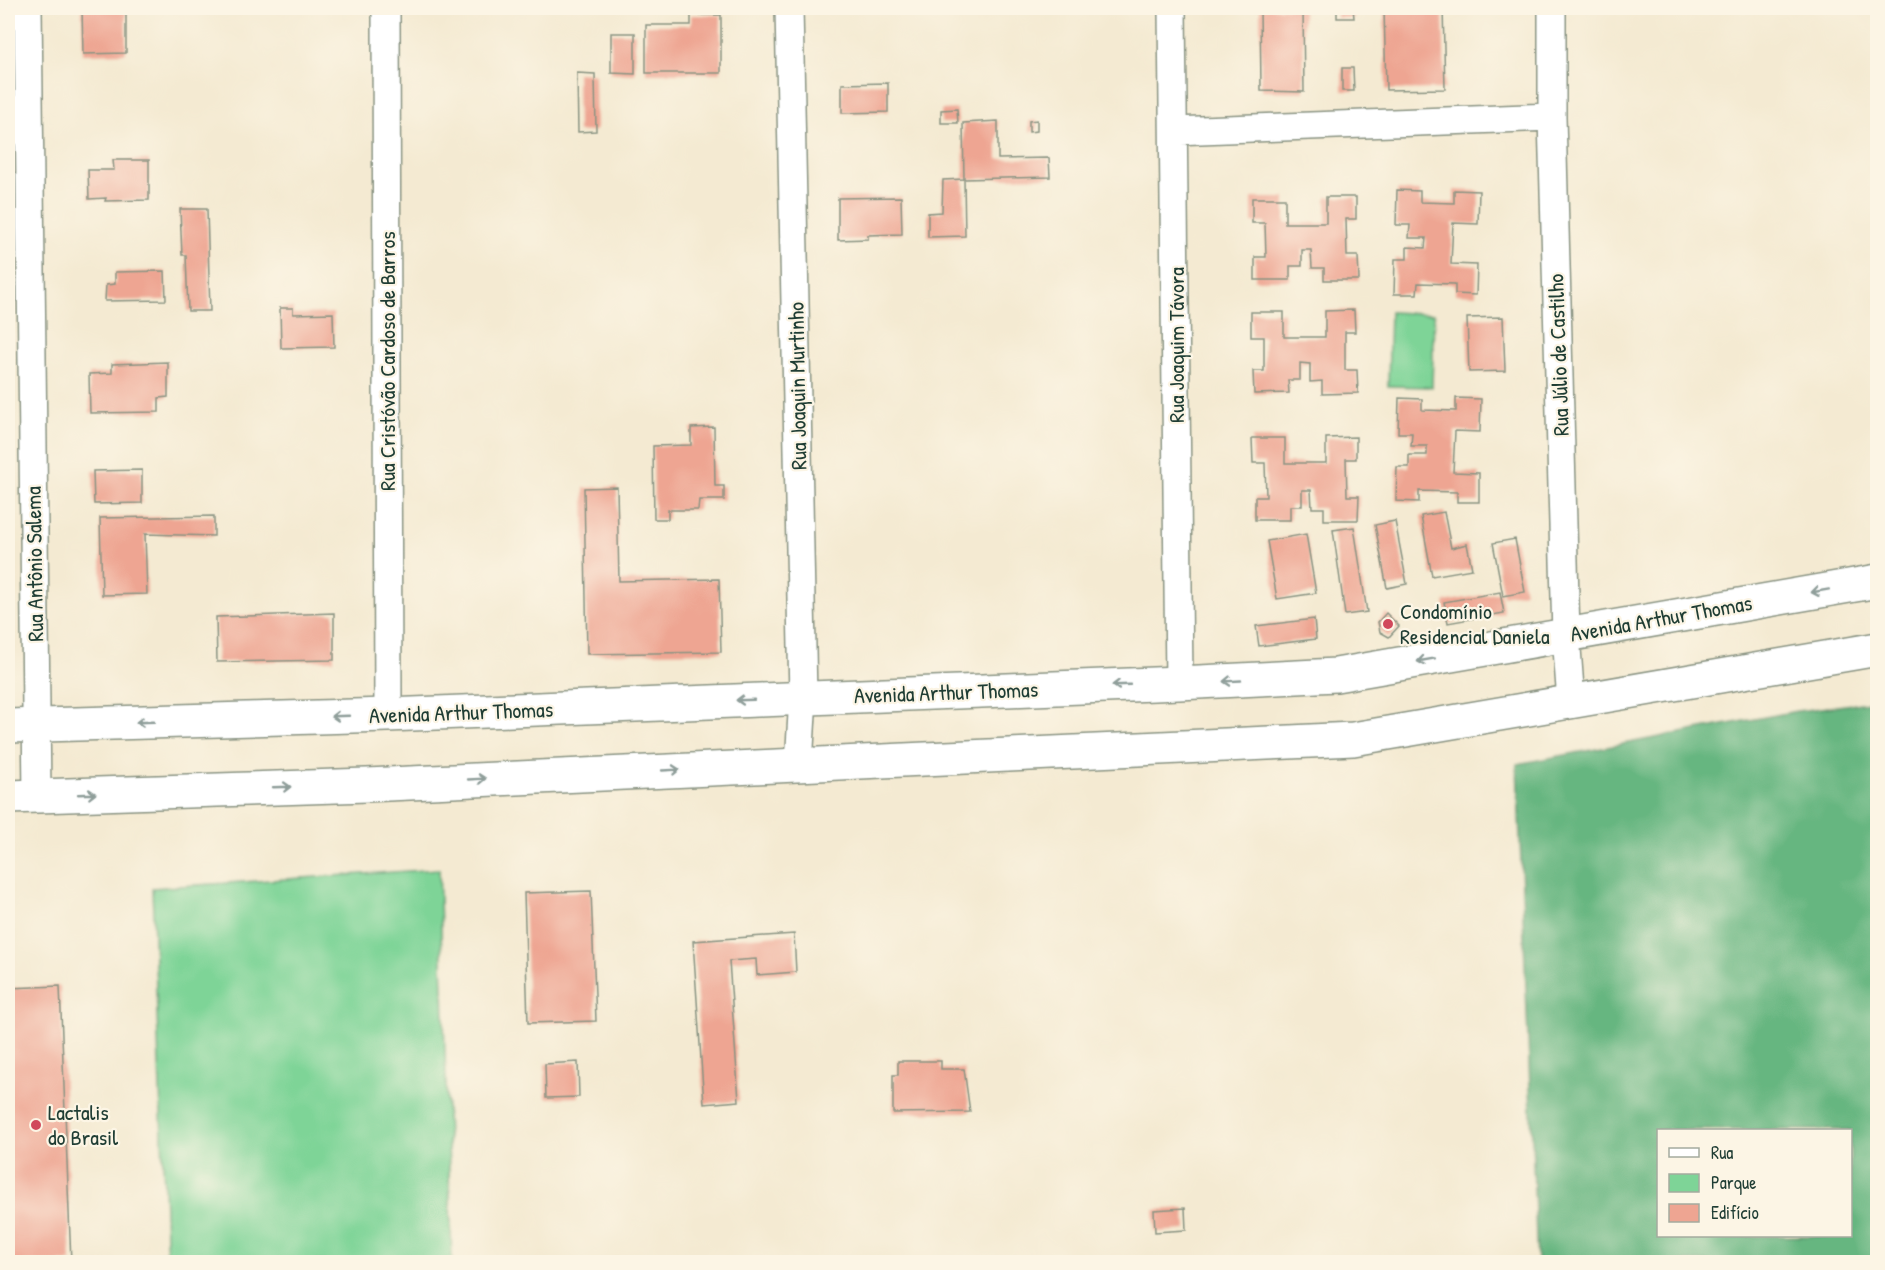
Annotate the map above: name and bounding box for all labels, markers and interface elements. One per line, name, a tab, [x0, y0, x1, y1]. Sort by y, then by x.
street label: Rua Cristóvão Cardoso de Barros	[372, 231, 402, 491]
street label: Rua Joaquim Távora	[1161, 267, 1191, 423]
street label: Rua Júlio de Castilho	[1540, 273, 1576, 437]
street label: Rua Joaquin Murtinho	[781, 302, 813, 470]
street label: Rua Antônio Salema	[18, 486, 50, 642]
one-way arrow	[1811, 586, 1830, 597]
street label: Avenida Arthur Thomas	[1568, 587, 1754, 649]
place label: Condomínio Residencial Daniela	[1400, 596, 1550, 651]
marker: Condomínio Residencial Daniela	[1381, 617, 1395, 631]
one-way arrow	[1416, 654, 1436, 665]
street label: Avenida Arthur Thomas	[853, 674, 1039, 710]
one-way arrow	[1223, 675, 1243, 686]
one-way arrow	[1111, 680, 1131, 691]
street label: Avenida Arthur Thomas	[368, 694, 554, 730]
one-way arrow	[735, 694, 755, 705]
one-way arrow	[331, 711, 351, 722]
one-way arrow	[136, 716, 156, 728]
one-way arrow	[661, 765, 681, 776]
one-way arrow	[466, 774, 486, 785]
one-way arrow	[271, 782, 291, 793]
one-way arrow	[76, 788, 96, 800]
place label: Lactalis do Brasil	[48, 1097, 118, 1152]
marker: Lactalis do Brasil	[29, 1118, 43, 1132]
legend	[1657, 1129, 1852, 1237]
text: Rua	[1711, 1140, 1733, 1165]
text: Parque	[1711, 1170, 1756, 1195]
text: Edifício	[1711, 1200, 1759, 1225]

